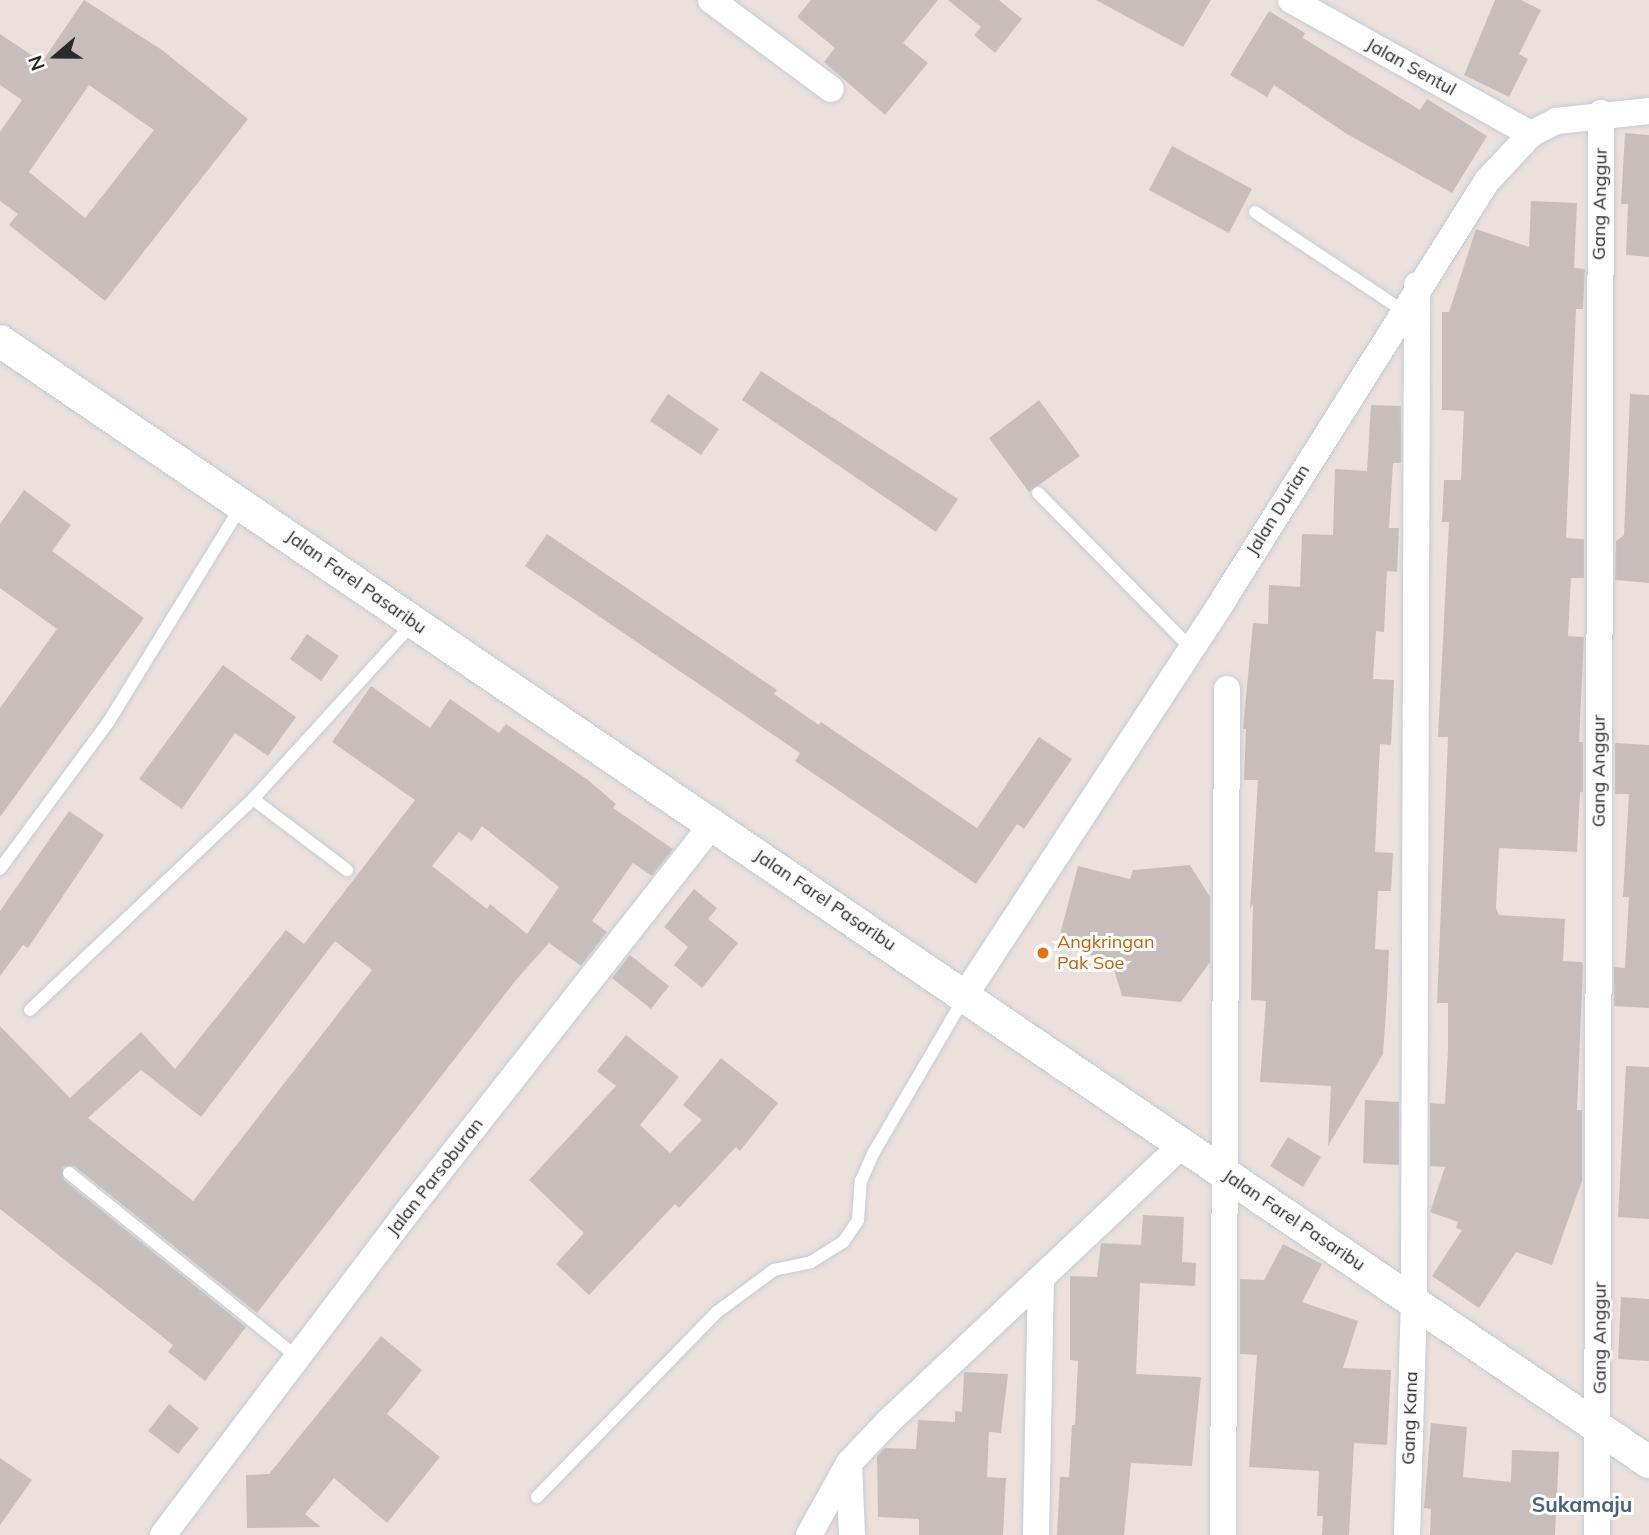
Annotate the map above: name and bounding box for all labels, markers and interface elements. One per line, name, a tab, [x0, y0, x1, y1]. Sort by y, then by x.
north arrow	[21, 21, 91, 91]
street label: Jalan Sentul	[1362, 33, 1460, 101]
text: N	[23, 52, 50, 74]
street label: Gang Anggur	[1588, 148, 1612, 260]
street label: Jalan Durian	[1242, 461, 1314, 559]
street label: Jalan Farel Pasaribu	[282, 525, 430, 639]
street label: Gang Anggur	[1588, 715, 1610, 827]
street label: Jalan Farel Pasaribu	[750, 844, 900, 956]
place label: Angkringan Pak Soe	[1057, 932, 1154, 974]
marker: Angkringan Pak Soe	[1035, 945, 1051, 961]
street label: Jalan Parsoburan	[382, 1114, 488, 1240]
street label: Jalan Farel Pasaribu	[1219, 1164, 1369, 1276]
street label: Gang Anggur	[1589, 1282, 1611, 1394]
street label: Gang Kana	[1398, 1371, 1422, 1465]
district label: Sukamaju	[1532, 1491, 1632, 1517]

